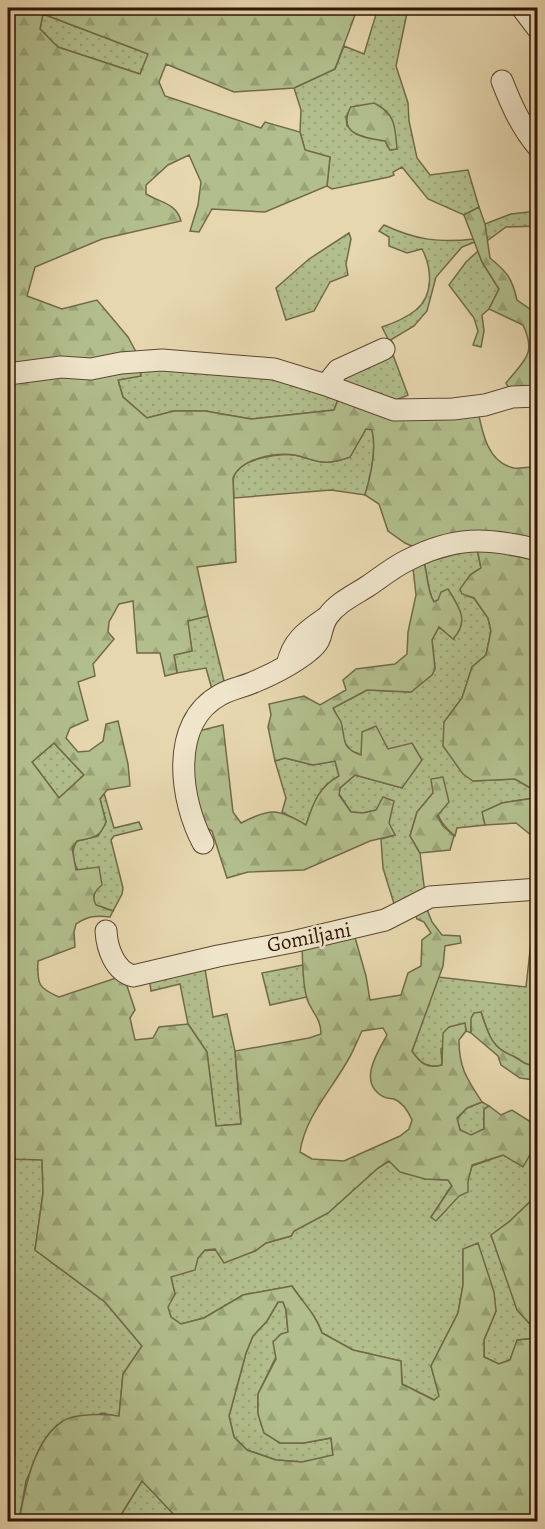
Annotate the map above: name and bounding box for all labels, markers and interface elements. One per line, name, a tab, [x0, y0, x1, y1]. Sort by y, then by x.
street label: Gomiljani	[265, 915, 353, 959]

